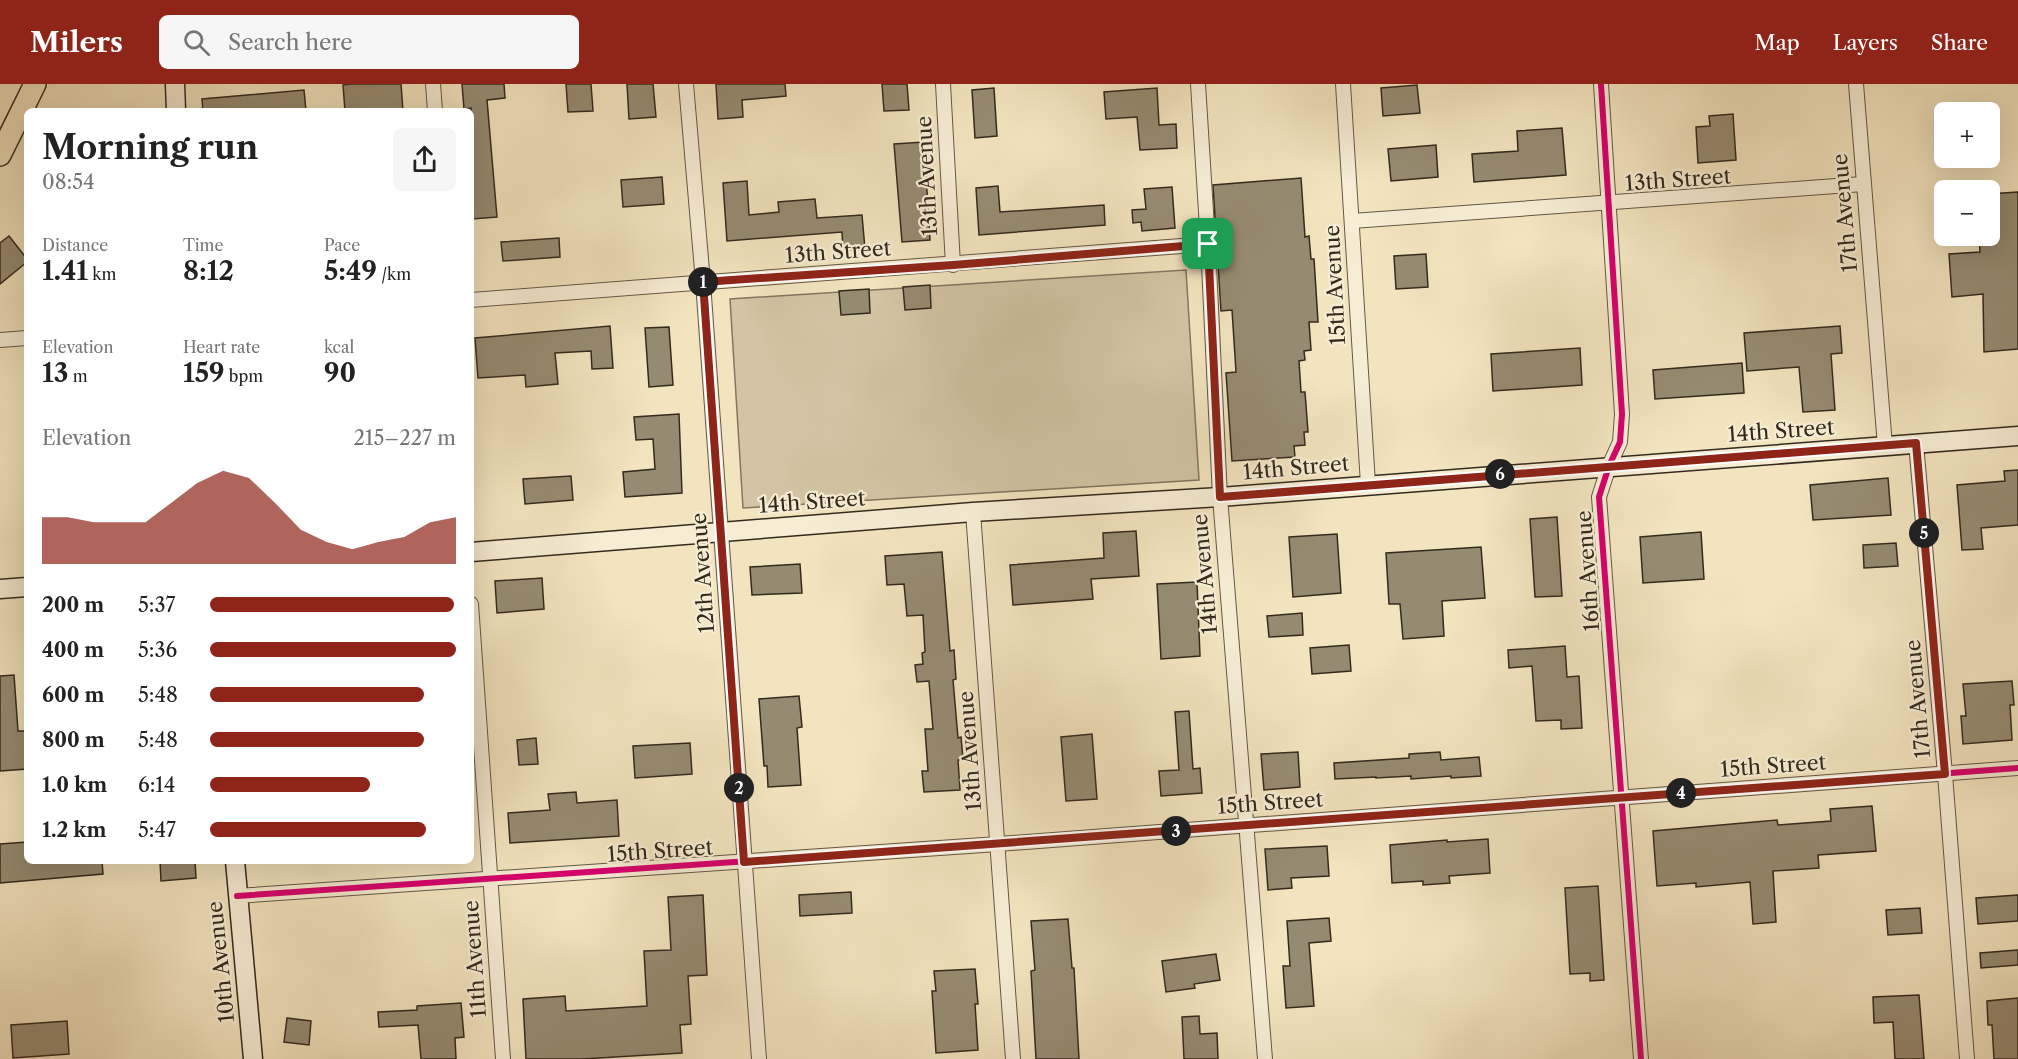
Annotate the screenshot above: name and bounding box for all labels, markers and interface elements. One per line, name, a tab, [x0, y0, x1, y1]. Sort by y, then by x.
search box	[159, 15, 579, 69]
text: Milers	[30, 25, 123, 59]
icon: search	[180, 26, 213, 59]
text: Search here	[228, 29, 353, 56]
text: Map	[1755, 30, 1800, 55]
text: Layers	[1833, 30, 1898, 55]
text: Share	[1931, 30, 1988, 55]
map controls	[1934, 102, 2000, 246]
button: +	[1934, 102, 2000, 168]
street label: 13th Avenue	[911, 115, 942, 237]
text: Morning run	[42, 127, 258, 168]
button: share	[393, 128, 456, 191]
street label: 17th Avenue	[1827, 153, 1862, 273]
street label: 13th Street	[1624, 163, 1732, 196]
text: 08:54	[42, 170, 95, 194]
button: −	[1934, 180, 2000, 246]
pin	[1182, 218, 1233, 269]
street label: 15th Avenue	[1319, 224, 1350, 346]
icon: arrive	[1191, 227, 1224, 260]
text: Distance	[42, 235, 108, 255]
text: Time	[183, 235, 223, 255]
text: Pace	[324, 235, 360, 255]
street label: 13th Street	[784, 235, 892, 268]
text: 1.41	[42, 255, 88, 287]
text: 8:12	[183, 255, 234, 287]
text: 5:49	[324, 255, 377, 287]
text: km	[88, 264, 116, 284]
text: /km	[377, 264, 411, 284]
pin: 1	[688, 267, 718, 297]
text: 1	[699, 272, 707, 292]
text: Elevation	[42, 337, 113, 357]
text: Heart rate	[183, 337, 260, 357]
text: kcal	[324, 337, 354, 357]
text: 13	[42, 357, 68, 389]
text: 159	[183, 357, 225, 389]
text: 90	[324, 357, 356, 389]
text: m	[68, 366, 88, 386]
text: bpm	[225, 366, 263, 386]
street label: 14th Street	[1727, 414, 1836, 447]
text: Elevation	[42, 426, 131, 450]
text: 215–227 m	[354, 426, 456, 450]
street label: 14th Street	[1242, 450, 1351, 485]
pin: 6	[1485, 459, 1515, 489]
text: 6	[1495, 464, 1505, 484]
street label: 14th Street	[758, 485, 867, 518]
street label: 16th Avenue	[1571, 510, 1604, 632]
street label: 12th Avenue	[686, 512, 719, 634]
street label: 14th Avenue	[1187, 513, 1222, 635]
pin: 5	[1909, 518, 1939, 548]
text: 5	[1920, 523, 1928, 543]
text: 200 m	[42, 593, 104, 617]
text: 5:37	[138, 593, 175, 617]
text: 400 m	[42, 638, 104, 662]
text: 5:36	[138, 638, 177, 662]
street label: 17th Avenue	[1900, 639, 1935, 759]
text: 600 m	[42, 683, 104, 707]
text: 5:48	[138, 683, 178, 707]
street label: 13th Avenue	[953, 690, 986, 812]
text: 800 m	[42, 728, 105, 752]
text: 5:48	[138, 728, 178, 752]
street label: 15th Street	[1719, 749, 1827, 782]
text: 1.0 km	[42, 773, 107, 797]
text: 6:14	[138, 773, 175, 797]
pin: 2	[724, 773, 754, 803]
text: 2	[734, 778, 744, 798]
pin: 4	[1666, 778, 1696, 808]
text: 4	[1676, 783, 1686, 803]
street label: 15th Street	[1216, 786, 1324, 819]
pin: 3	[1161, 816, 1191, 846]
text: 1.2 km	[42, 818, 106, 842]
text: 5:47	[138, 818, 176, 842]
text: 3	[1171, 821, 1181, 841]
street label: 15th Street	[606, 834, 714, 867]
street label: 11th Avenue	[458, 899, 491, 1019]
street label: 10th Avenue	[202, 900, 239, 1024]

